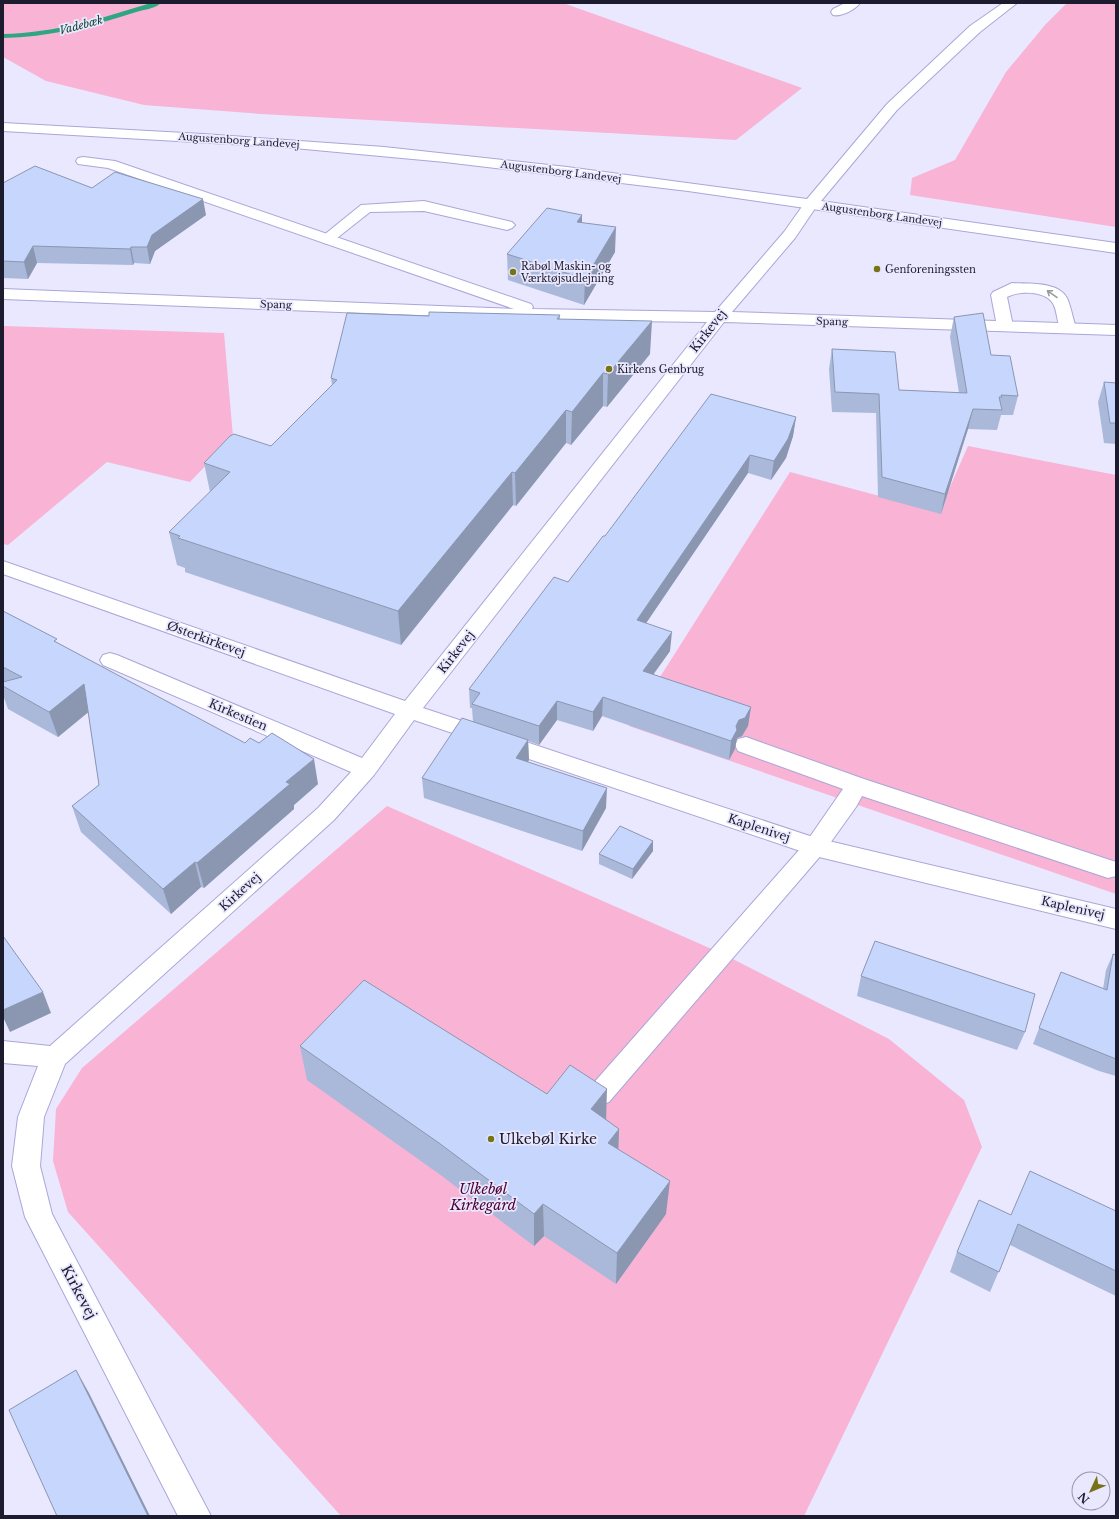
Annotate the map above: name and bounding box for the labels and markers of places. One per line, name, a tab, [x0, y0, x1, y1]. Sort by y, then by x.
place label: Rabøl Maskin- og Værktøjsudlejning	[520, 260, 615, 285]
place label: Genforeningssten	[885, 263, 976, 276]
marker: Genforeningssten	[872, 264, 882, 274]
marker: Rabøl Maskin- og Værktøjsudlejning	[508, 267, 518, 277]
place label: Kirkens Genbrug	[617, 363, 705, 376]
marker: Kirkens Genbrug	[604, 364, 614, 374]
place label: Ulkebøl Kirke	[499, 1130, 597, 1148]
marker: Ulkebøl Kirke	[486, 1134, 496, 1144]

